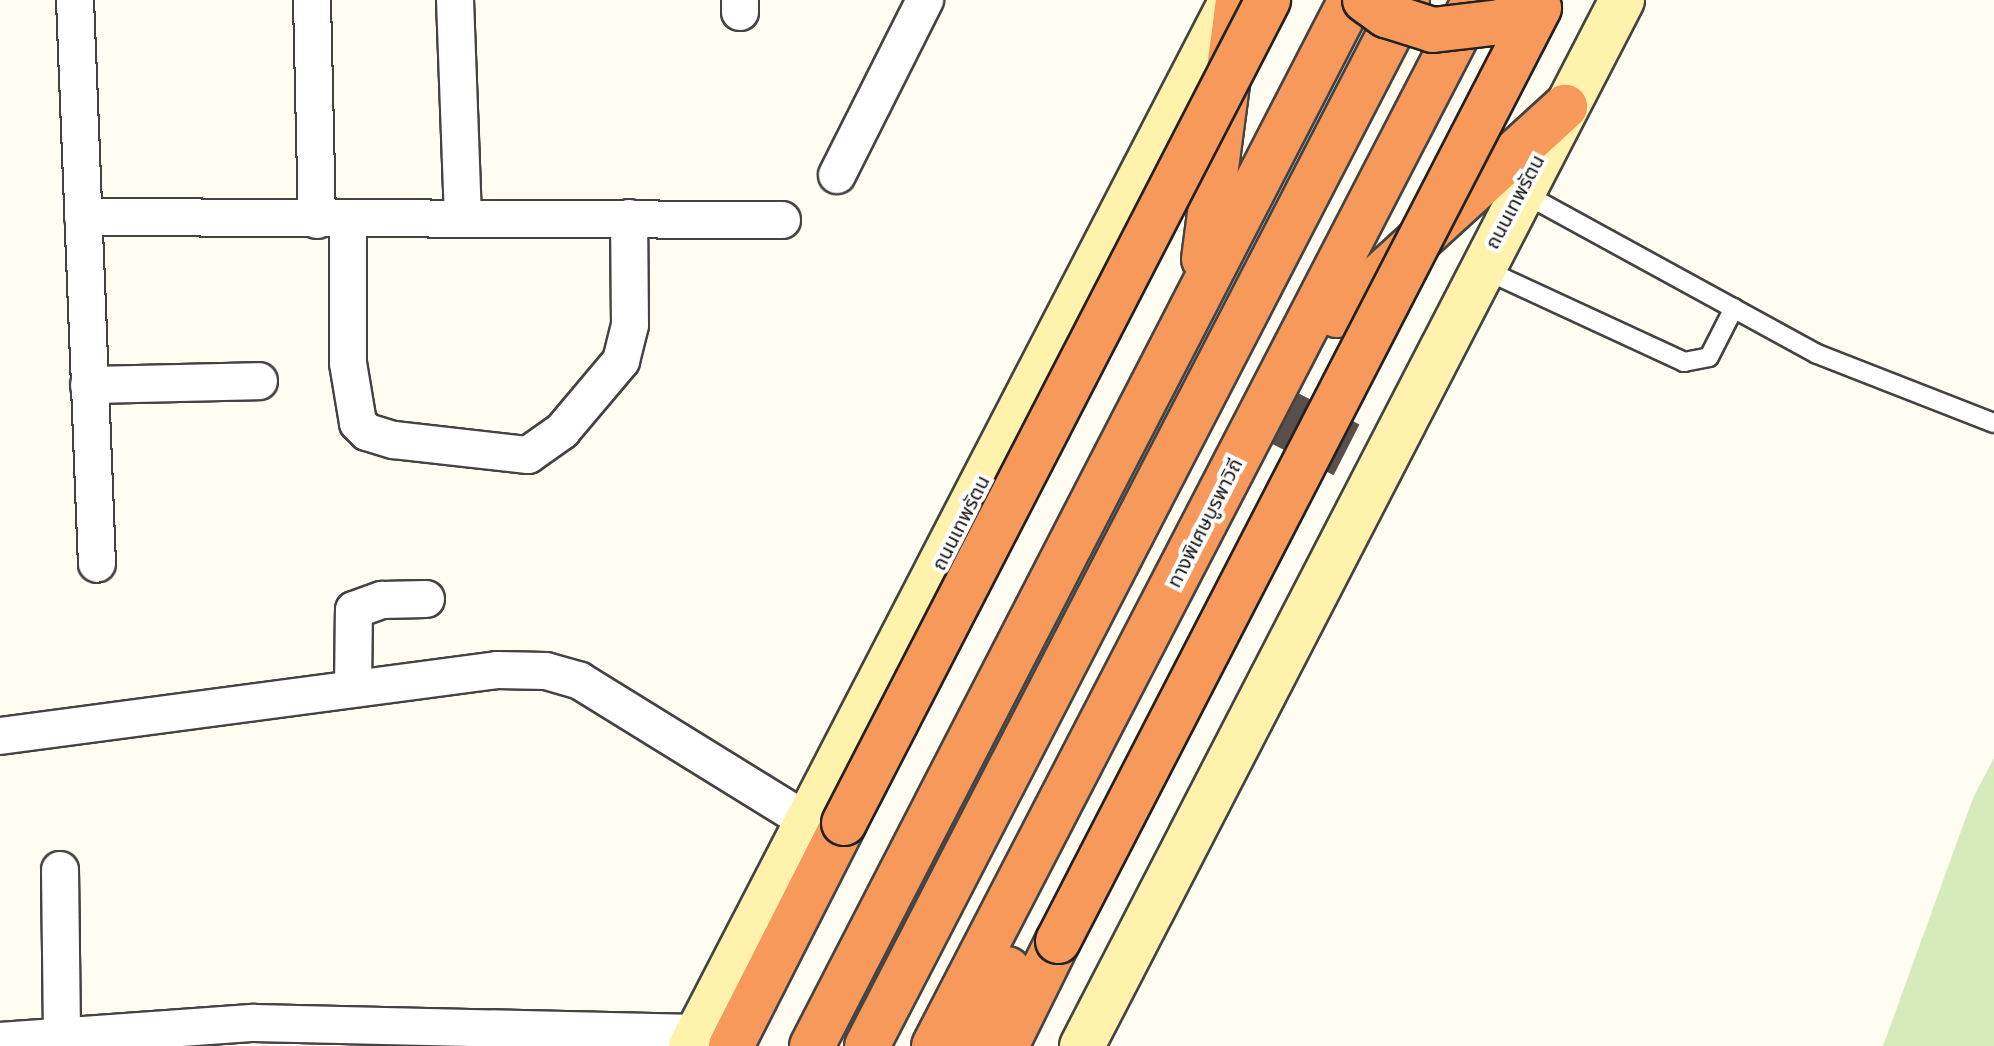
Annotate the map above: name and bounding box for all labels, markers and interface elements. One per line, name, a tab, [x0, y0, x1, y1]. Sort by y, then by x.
street label: ถนนเทพรัตน	[1480, 151, 1550, 253]
street label: ทางพิเศษบูรพาวิถี	[1162, 454, 1248, 592]
street label: ถนนเทพรัตน	[927, 472, 995, 574]

